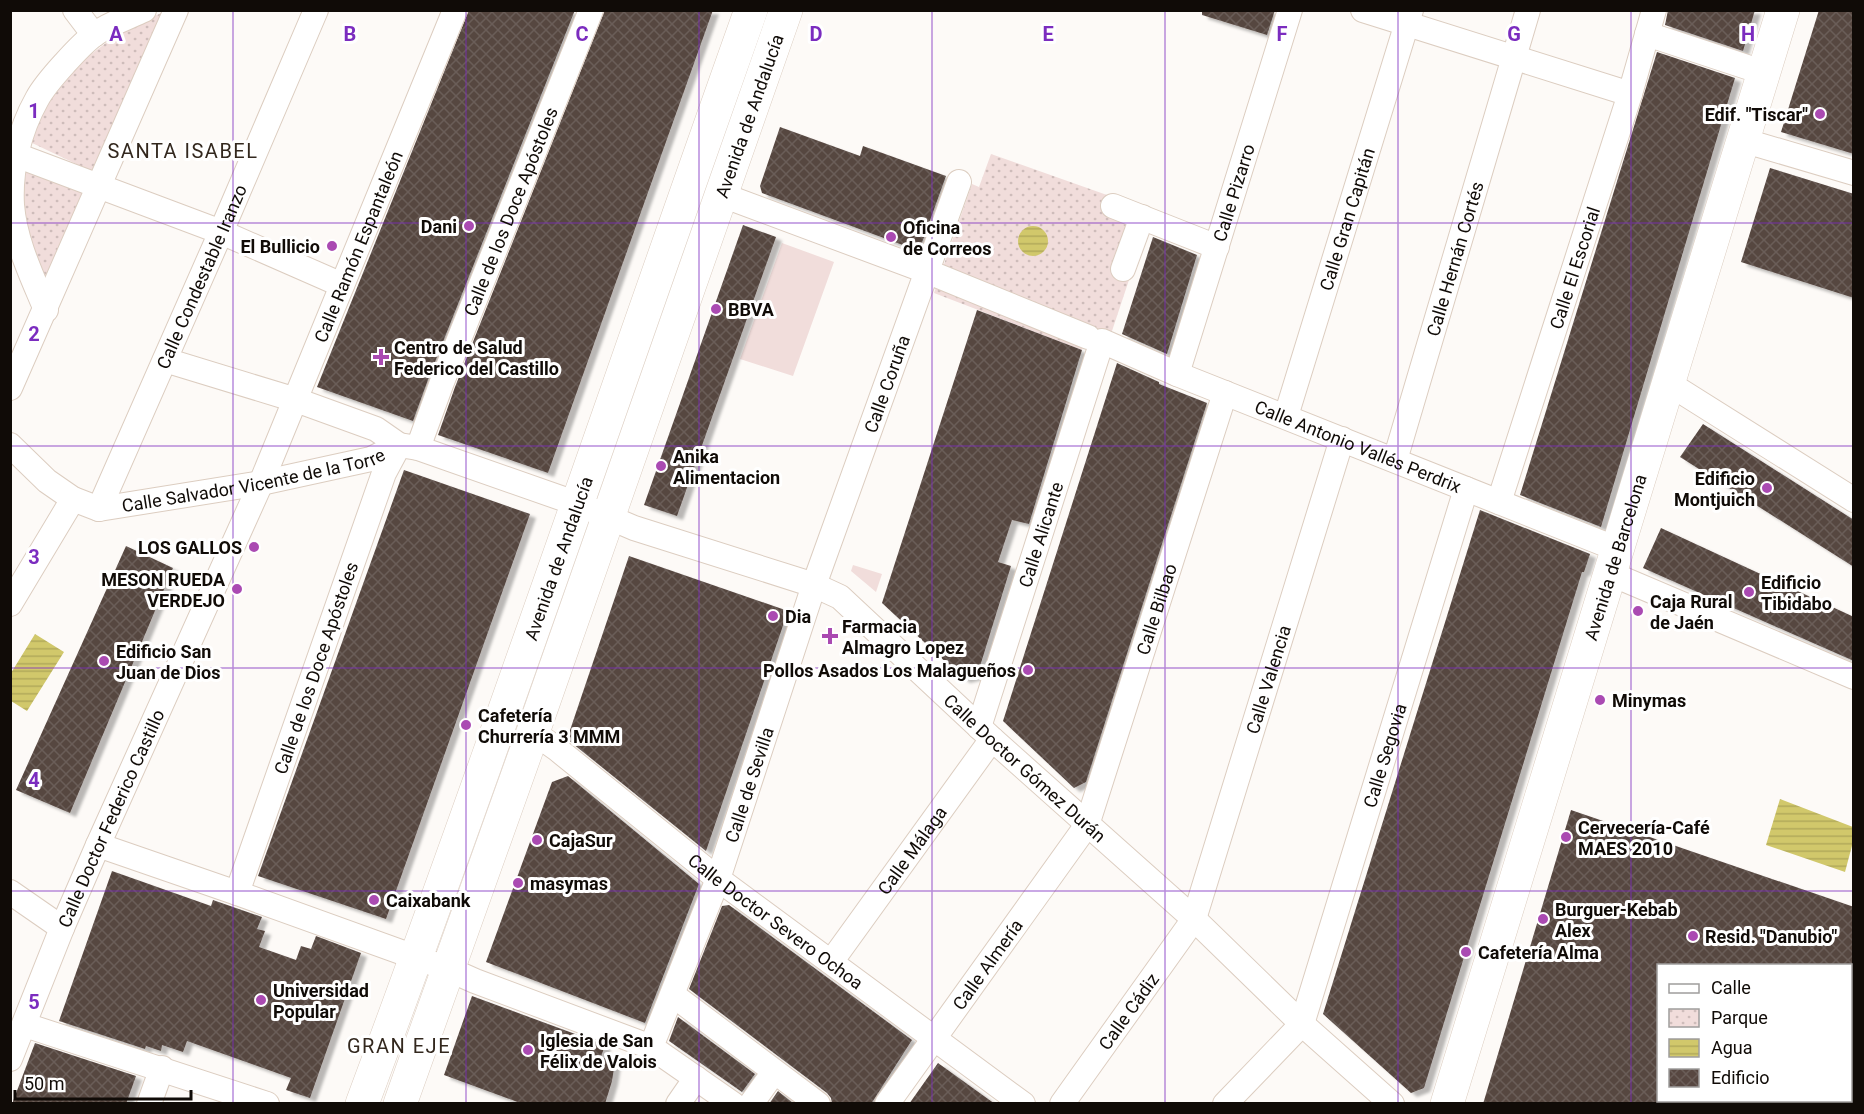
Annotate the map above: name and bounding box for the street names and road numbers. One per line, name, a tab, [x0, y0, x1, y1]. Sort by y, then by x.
street label: Avenida de Andalucía	[711, 31, 787, 200]
street label: Calle de los Doce Apóstoles	[459, 104, 562, 319]
street label: Calle Pizarro	[1208, 141, 1258, 244]
street label: Calle Gran Capitán	[1315, 145, 1378, 293]
street label: Calle Ramón Espantaleón	[309, 148, 407, 345]
street label: Calle Hernán Cortés	[1422, 179, 1487, 338]
street label: Calle Condestable Iranzo	[152, 181, 251, 372]
street label: Calle El Escorial	[1545, 204, 1604, 332]
street label: Calle Coruña	[859, 332, 914, 435]
street label: Calle Antonio Vallés Perdrix	[1252, 396, 1464, 497]
street label: Calle Salvador Vicente de la Torre	[120, 443, 388, 516]
street label: Avenida de Barcelona	[1580, 472, 1650, 643]
street label: Avenida de Andalucía	[520, 474, 597, 643]
street label: Calle Alicante	[1014, 479, 1067, 590]
street label: Calle de los Doce Apóstoles	[270, 559, 362, 777]
street label: Calle Bilbao	[1132, 561, 1180, 657]
street label: Calle Valencia	[1241, 622, 1295, 736]
street label: Calle Doctor Gómez Durán	[940, 689, 1110, 846]
street label: Calle Segovia	[1359, 701, 1410, 810]
street label: Calle Doctor Federico Castillo	[53, 706, 168, 930]
street label: Calle de Sevilla	[720, 724, 777, 845]
street label: Calle Málaga	[873, 802, 951, 898]
street label: Calle Doctor Severo Ochoa	[684, 849, 868, 993]
street label: Calle Almería	[948, 915, 1027, 1013]
street label: Calle Cádiz	[1094, 969, 1163, 1054]

